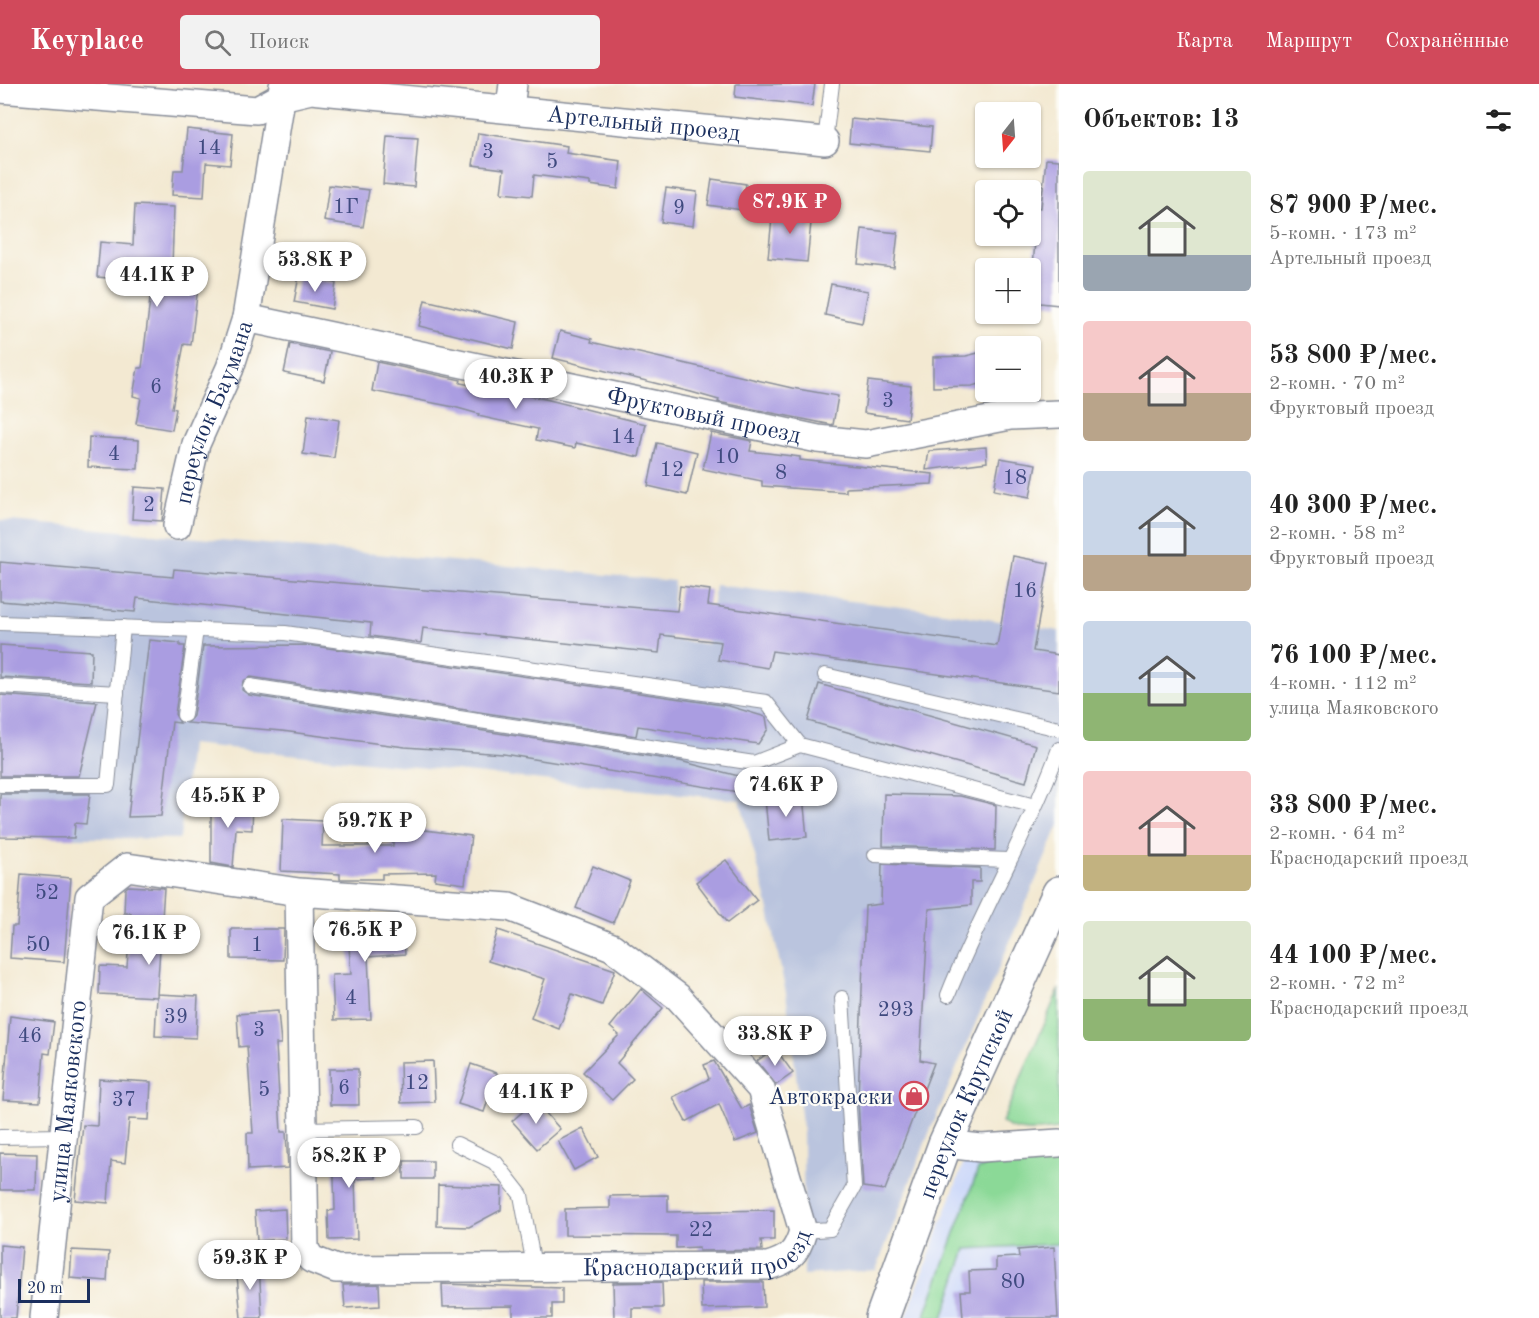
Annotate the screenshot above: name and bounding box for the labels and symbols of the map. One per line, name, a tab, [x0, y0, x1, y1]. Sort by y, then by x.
north arrow	[975, 102, 1041, 168]
street label: Артельный проезд	[545, 103, 741, 147]
house number: 14	[197, 138, 221, 159]
house number: 3	[482, 142, 494, 163]
house number: 5	[546, 152, 558, 173]
pin: 87.9K ₽	[735, 184, 845, 235]
house number: 1Г	[333, 197, 359, 218]
house number: 9	[673, 198, 685, 219]
pin: 53.8K ₽	[260, 242, 370, 293]
pin: 44.1K ₽	[102, 257, 212, 308]
street label: переулок Баумана	[172, 318, 259, 507]
pin: 40.3K ₽	[461, 359, 571, 410]
house number: 6	[150, 377, 162, 398]
street label: Фруктовый проезд	[604, 385, 803, 449]
house number: 3	[882, 391, 894, 412]
house number: 14	[611, 427, 635, 448]
house number: 4	[108, 444, 120, 465]
house number: 10	[715, 447, 739, 468]
house number: 12	[660, 460, 684, 481]
house number: 8	[775, 463, 787, 484]
house number: 18	[1003, 468, 1027, 489]
house number: 2	[143, 495, 155, 516]
house number: 16	[1013, 581, 1037, 602]
pin: 74.6K ₽	[731, 767, 841, 818]
pin: 45.5K ₽	[173, 778, 283, 829]
pin: 59.7K ₽	[320, 803, 430, 854]
house number: 52	[35, 883, 59, 904]
pin: 76.5K ₽	[310, 912, 420, 963]
pin: 76.1K ₽	[94, 915, 204, 966]
house number: 50	[26, 935, 50, 956]
house number: 1	[251, 935, 263, 956]
house number: 4	[345, 988, 357, 1009]
street label: улица Маяковского	[46, 999, 92, 1204]
house number: 293	[878, 1000, 914, 1021]
street label: переулок Крупской	[916, 1006, 1019, 1203]
house number: 39	[164, 1007, 188, 1028]
pin: 33.8K ₽	[720, 1016, 830, 1067]
house number: 3	[253, 1020, 265, 1041]
house number: 46	[18, 1026, 42, 1047]
house number: 12	[405, 1073, 429, 1094]
pin: 44.1K ₽	[481, 1074, 591, 1125]
house number: 6	[338, 1078, 350, 1099]
house number: 5	[258, 1080, 270, 1101]
shop icon: Автокраски	[898, 1080, 930, 1112]
place label: Автокраски	[768, 1086, 893, 1110]
house number: 37	[112, 1090, 136, 1111]
pin: 58.2K ₽	[294, 1138, 404, 1189]
house number: 22	[689, 1220, 713, 1241]
street label: Краснодарский проезд	[582, 1228, 817, 1281]
pin: 59.3K ₽	[195, 1240, 305, 1291]
house number: 80	[1001, 1272, 1025, 1293]
scale bar	[18, 1276, 90, 1304]

